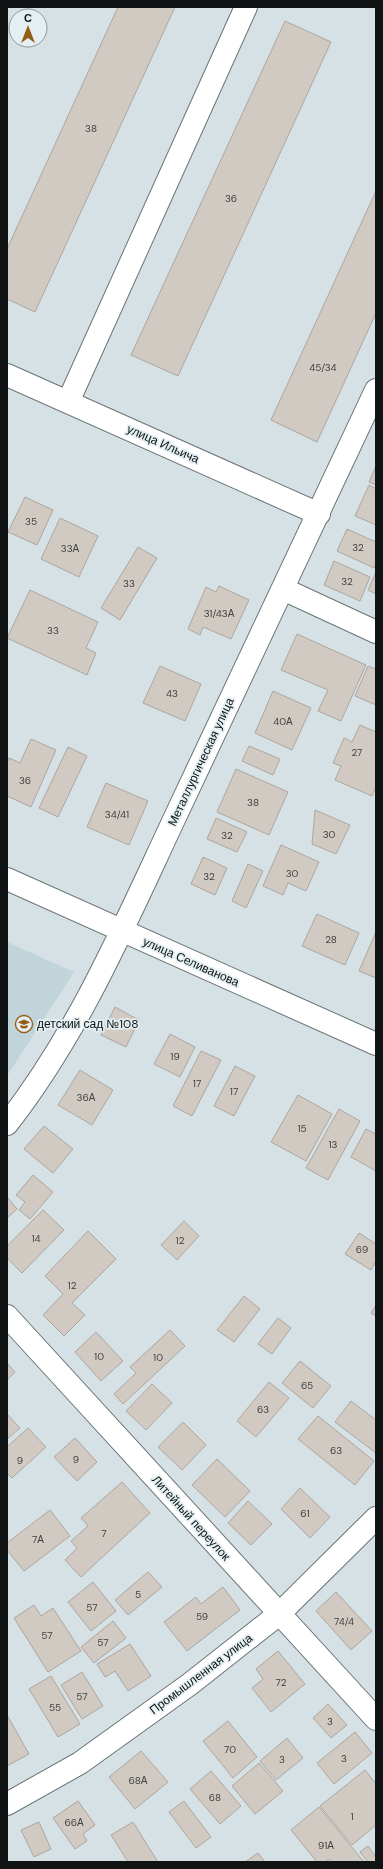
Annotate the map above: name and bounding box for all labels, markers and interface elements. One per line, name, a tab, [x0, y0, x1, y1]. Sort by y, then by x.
north arrow	[8, 8, 48, 48]
text: С	[24, 11, 32, 25]
house number: 38	[85, 122, 97, 135]
house number: 36	[225, 192, 237, 205]
house number: 45/34	[309, 361, 337, 374]
street label: улица Ильича	[124, 421, 202, 467]
house number: 35	[25, 515, 37, 528]
house number: 32	[352, 541, 364, 554]
house number: 33А	[61, 542, 80, 555]
house number: 32	[341, 575, 353, 588]
house number: 33	[123, 577, 135, 590]
house number: 31/43А	[204, 607, 235, 620]
house number: 33	[47, 624, 59, 637]
house number: 43	[166, 687, 178, 700]
street label: Металлургическая улица	[164, 695, 238, 829]
house number: 40А	[273, 715, 293, 728]
house number: 27	[352, 746, 362, 759]
house number: 36	[19, 774, 31, 787]
house number: 38	[247, 796, 259, 809]
house number: 34/41	[105, 808, 129, 821]
house number: 30	[323, 828, 336, 841]
house number: 32	[221, 829, 233, 842]
house number: 30	[286, 867, 299, 880]
house number: 32	[203, 870, 215, 883]
house number: 28	[325, 933, 337, 946]
street label: улица Селиванова	[140, 934, 242, 991]
school or university icon: детский сад №108	[14, 1014, 34, 1034]
place label: детский сад №108	[37, 1016, 138, 1032]
house number: 19	[170, 1050, 180, 1063]
house number: 17	[193, 1077, 201, 1090]
house number: 17	[230, 1085, 238, 1098]
house number: 36А	[77, 1091, 96, 1104]
house number: 15	[297, 1122, 307, 1135]
house number: 13	[328, 1138, 338, 1151]
house number: 14	[31, 1232, 41, 1245]
house number: 12	[176, 1234, 185, 1247]
house number: 69	[356, 1243, 368, 1256]
house number: 12	[68, 1279, 77, 1292]
house number: 10	[94, 1350, 104, 1363]
house number: 10	[153, 1351, 163, 1364]
house number: 65	[301, 1379, 313, 1392]
house number: 63	[257, 1403, 269, 1416]
house number: 63	[330, 1444, 342, 1457]
house number: 9	[73, 1453, 79, 1466]
house number: 9	[17, 1454, 23, 1467]
street label: Литейный переулок	[148, 1472, 234, 1565]
house number: 61	[300, 1507, 310, 1520]
house number: 7	[101, 1527, 107, 1540]
house number: 7А	[32, 1533, 44, 1546]
house number: 5	[135, 1588, 141, 1601]
house number: 57	[86, 1601, 98, 1614]
house number: 59	[196, 1610, 208, 1623]
house number: 74/4	[334, 1615, 354, 1628]
house number: 57	[41, 1629, 53, 1642]
street label: Промышленная улица	[146, 1630, 256, 1718]
house number: 57	[97, 1636, 109, 1649]
house number: 72	[276, 1676, 287, 1689]
house number: 57	[76, 1690, 88, 1703]
house number: 55	[49, 1701, 61, 1714]
house number: 3	[327, 1715, 333, 1728]
house number: 70	[224, 1743, 236, 1756]
house number: 3	[341, 1752, 347, 1765]
house number: 3	[279, 1753, 285, 1766]
house number: 68А	[128, 1774, 148, 1787]
house number: 68	[209, 1791, 221, 1804]
house number: 1	[350, 1810, 354, 1823]
house number: 66А	[64, 1816, 84, 1829]
house number: 91А	[318, 1839, 334, 1852]

